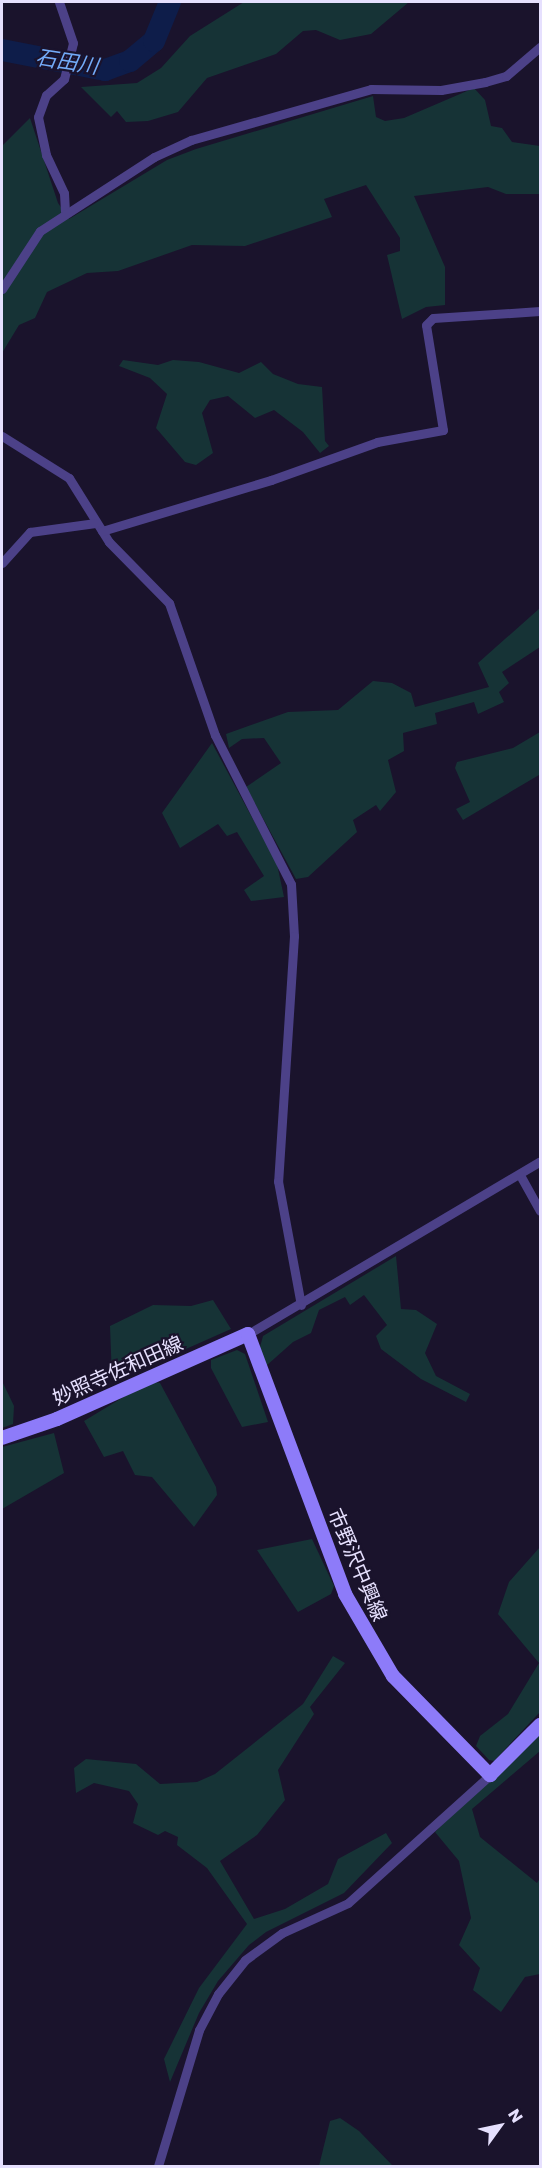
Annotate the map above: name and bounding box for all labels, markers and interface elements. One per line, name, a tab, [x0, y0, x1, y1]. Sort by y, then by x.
water label: 石田川	[34, 45, 100, 79]
street label: 妙照寺佐和田線	[49, 1332, 187, 1410]
street label: 市野沢中興線	[323, 1505, 391, 1625]
north arrow	[470, 2096, 530, 2156]
text: N	[503, 2105, 528, 2127]

